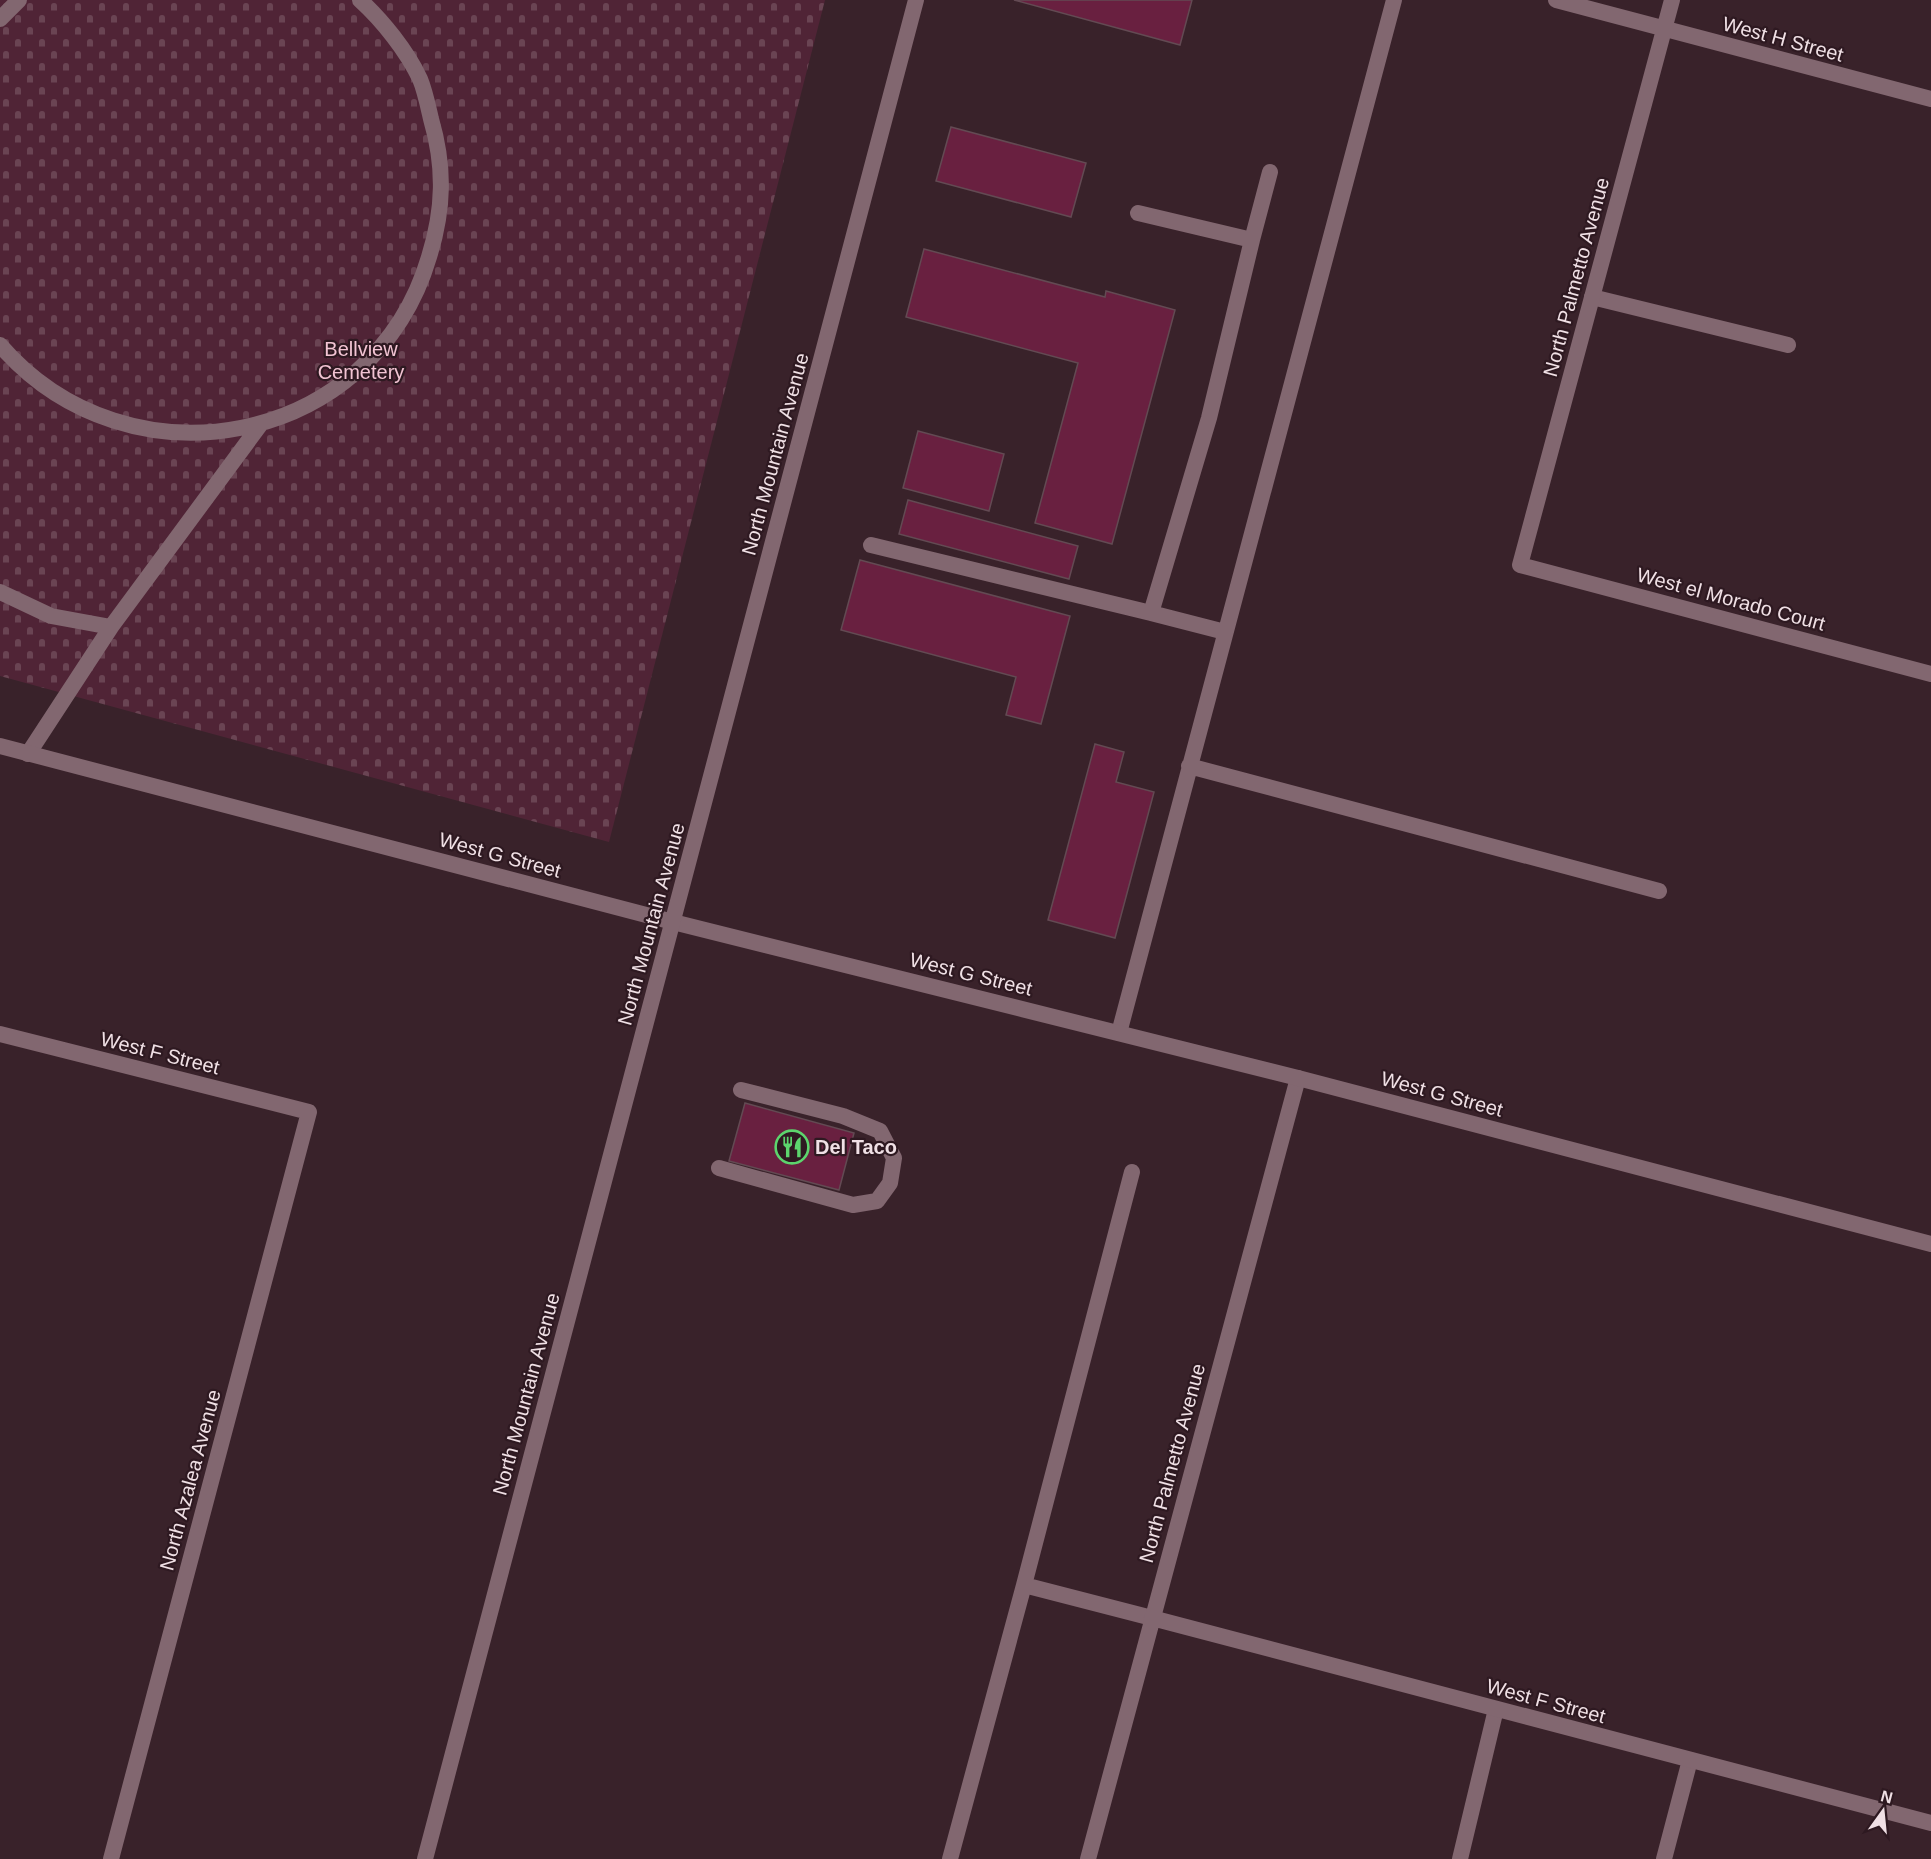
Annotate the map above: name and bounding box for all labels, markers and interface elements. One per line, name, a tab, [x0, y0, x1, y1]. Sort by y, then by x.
street label: West H Street	[1720, 12, 1846, 66]
street label: North Palmetto Avenue	[1539, 175, 1613, 379]
park label: Bellview Cemetery	[318, 338, 404, 383]
street label: North Mountain Avenue	[737, 350, 813, 558]
street label: West el Morado Court	[1634, 563, 1828, 635]
street label: North Mountain Avenue	[613, 820, 689, 1028]
street label: West G Street	[437, 828, 564, 882]
street label: West G Street	[908, 948, 1035, 1000]
street label: West F Street	[98, 1028, 222, 1079]
street label: West G Street	[1379, 1067, 1506, 1121]
restaurant icon: Del Taco	[774, 1129, 810, 1165]
place label: Del Taco	[815, 1136, 897, 1158]
street label: North Mountain Avenue	[488, 1290, 564, 1498]
street label: North Palmetto Avenue	[1135, 1361, 1209, 1565]
street label: North Azalea Avenue	[155, 1387, 225, 1573]
street label: West F Street	[1484, 1675, 1608, 1728]
north arrow	[1853, 1781, 1913, 1841]
text: N	[1879, 1787, 1895, 1807]

